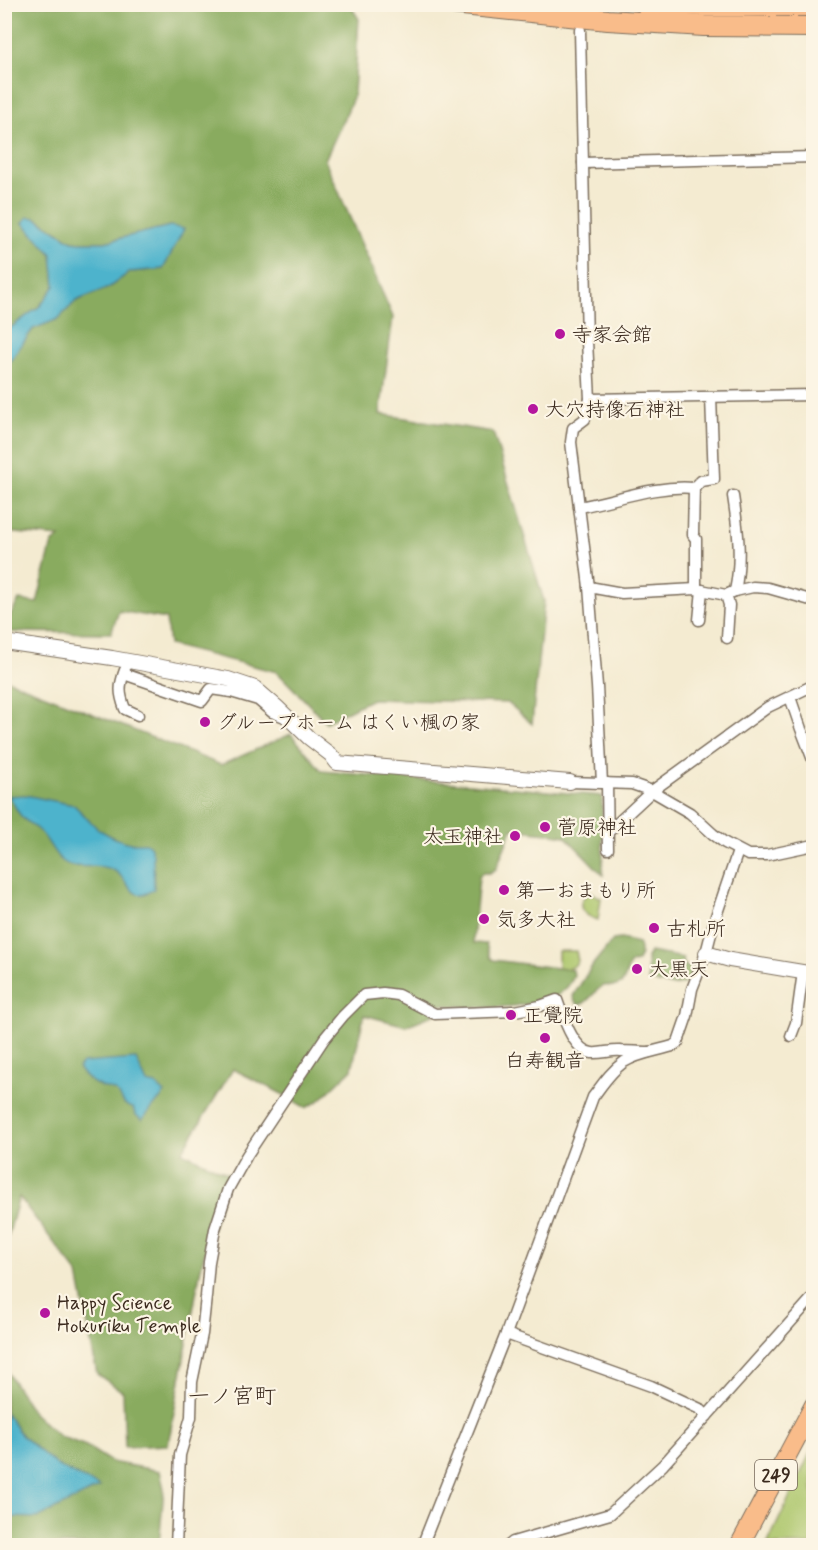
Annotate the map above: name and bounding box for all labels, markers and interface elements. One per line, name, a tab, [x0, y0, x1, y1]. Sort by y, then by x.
place label: 寺家会館	[572, 322, 652, 349]
marker: 寺家会館	[553, 327, 567, 341]
place label: 大穴持像石神社	[545, 397, 685, 424]
marker: 大穴持像石神社	[526, 402, 540, 416]
place label: グループホーム はくい楓の家	[217, 710, 480, 737]
marker: グループホーム はくい楓の家	[198, 715, 212, 729]
place label: 菅原神社	[557, 815, 637, 842]
marker: 菅原神社	[538, 820, 552, 834]
place label: 太玉神社	[423, 824, 503, 851]
marker: 太玉神社	[508, 829, 522, 843]
place label: 第一おまもり所	[516, 878, 656, 905]
marker: 第一おまもり所	[497, 883, 511, 897]
place label: 気多大社	[496, 907, 576, 934]
marker: 気多大社	[477, 912, 491, 926]
place label: 古札所	[666, 916, 726, 943]
marker: 古札所	[647, 921, 661, 935]
place label: 大黒天	[649, 957, 709, 984]
marker: 大黒天	[630, 962, 644, 976]
place label: 正覺院	[523, 1003, 583, 1030]
marker: 正覺院	[504, 1008, 518, 1022]
marker: 白寿観音	[538, 1031, 552, 1045]
place label: 白寿観音	[505, 1048, 585, 1075]
place label: Happy Science Hokuriku Temple	[57, 1290, 201, 1340]
marker: Happy Science Hokuriku Temple	[38, 1306, 52, 1320]
district label: 一ノ宮町	[188, 1383, 276, 1411]
road number: 249	[755, 1460, 797, 1490]

